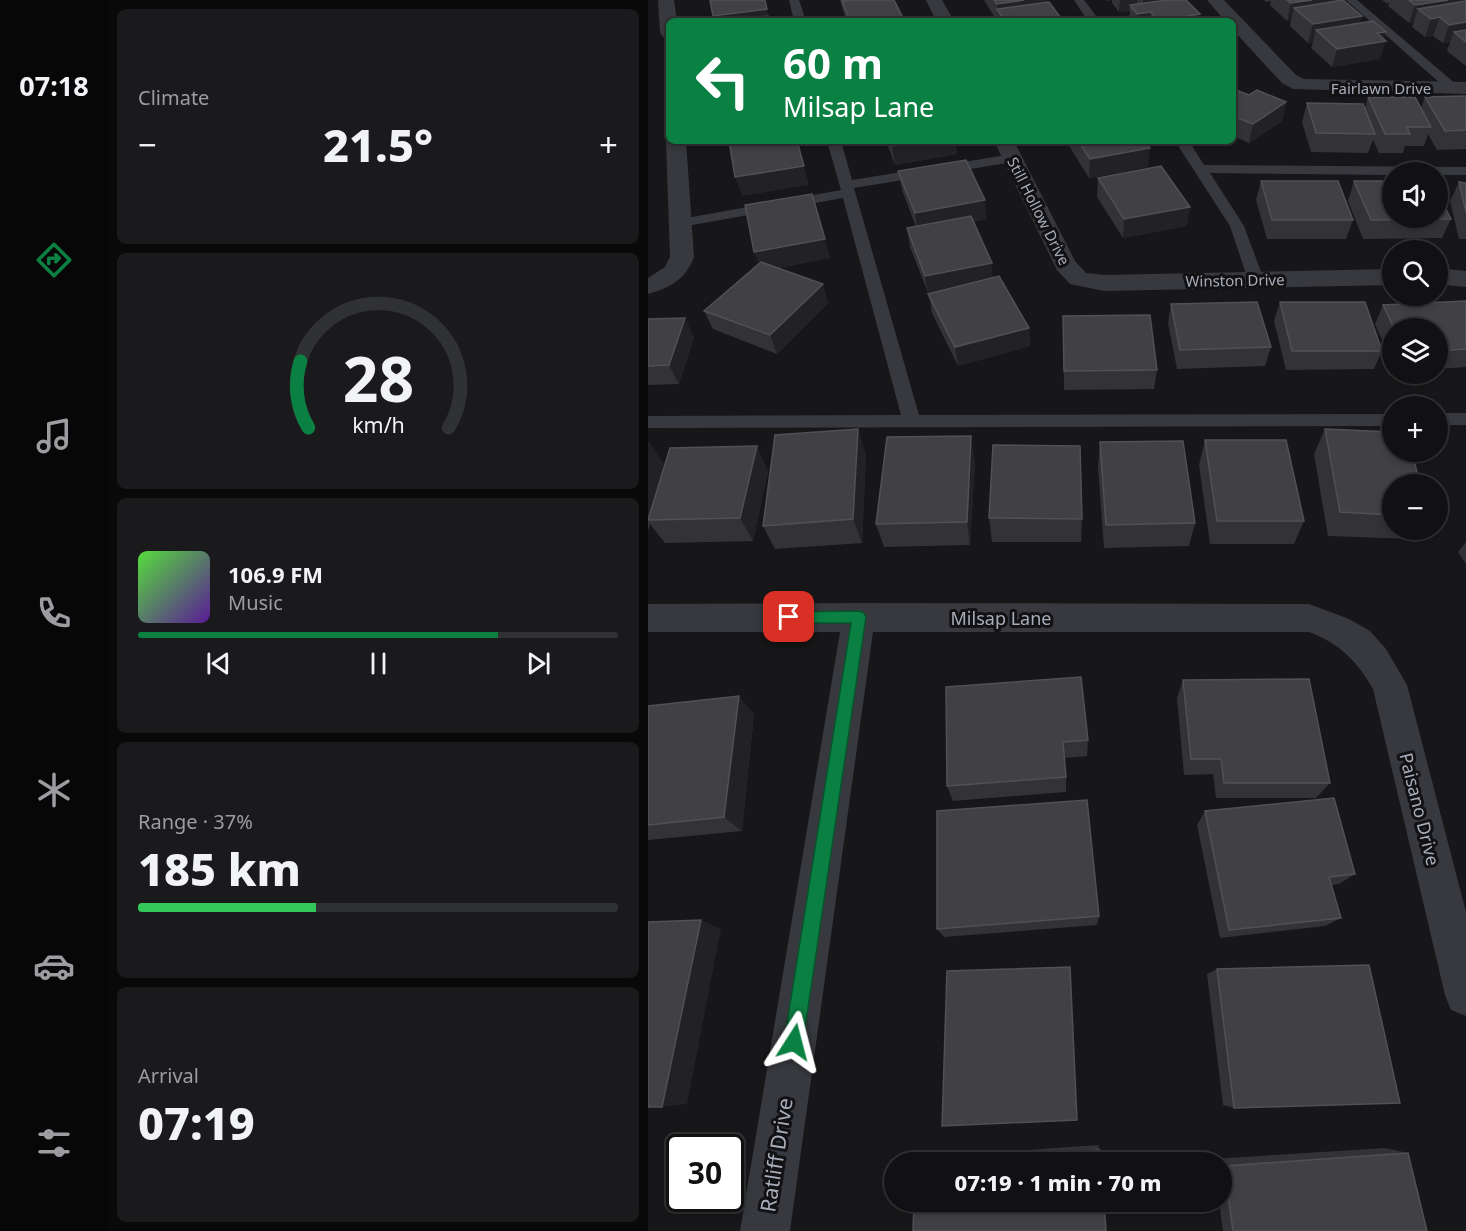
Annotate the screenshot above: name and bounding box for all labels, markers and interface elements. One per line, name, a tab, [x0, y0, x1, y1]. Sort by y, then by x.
text: 60 m	[783, 34, 883, 91]
icon: left	[684, 42, 762, 120]
text: 07:18	[19, 67, 89, 104]
street label: Fairlawn Drive	[1331, 78, 1431, 98]
text: Climate	[138, 84, 209, 111]
text: Milsap Lane	[783, 88, 934, 125]
text: 21.5°	[323, 114, 433, 175]
text: −	[138, 122, 157, 167]
text: +	[599, 122, 618, 167]
street label: Still Hollow Drive	[1003, 154, 1075, 268]
map controls	[1382, 162, 1448, 540]
button: sound	[1382, 162, 1448, 228]
icon: directions	[33, 239, 75, 281]
button: search	[1382, 240, 1448, 306]
street label: Winston Drive	[1185, 269, 1285, 291]
button: layers	[1382, 318, 1448, 384]
text: 28	[342, 335, 414, 420]
button: +	[1382, 396, 1448, 462]
text: km/h	[352, 411, 404, 440]
icon: music	[33, 415, 75, 457]
button: −	[1382, 474, 1448, 540]
text: 106.9 FM	[228, 559, 323, 589]
text: Music	[228, 589, 283, 616]
pin	[763, 591, 814, 642]
icon: phone	[33, 592, 75, 634]
icon: arrive	[772, 600, 805, 633]
street label: Milsap Lane	[951, 606, 1051, 630]
icon: previous	[202, 647, 235, 680]
icon: pause	[362, 647, 395, 680]
icon: next	[522, 647, 555, 680]
street label: Paisano Drive	[1394, 750, 1446, 868]
icon: climate	[33, 769, 75, 811]
text: Range · 37%	[138, 808, 253, 835]
text: 185 km	[138, 838, 301, 899]
icon: car	[33, 945, 75, 987]
position arrow	[762, 1010, 826, 1074]
text: Arrival	[138, 1062, 199, 1089]
text: 07:19	[138, 1092, 255, 1153]
street label: Ratliff Drive	[753, 1096, 799, 1214]
icon: filters	[33, 1122, 75, 1164]
speed limit sign: 30	[666, 1134, 744, 1212]
text: 07:19 · 1 min · 70 m	[955, 1167, 1161, 1197]

